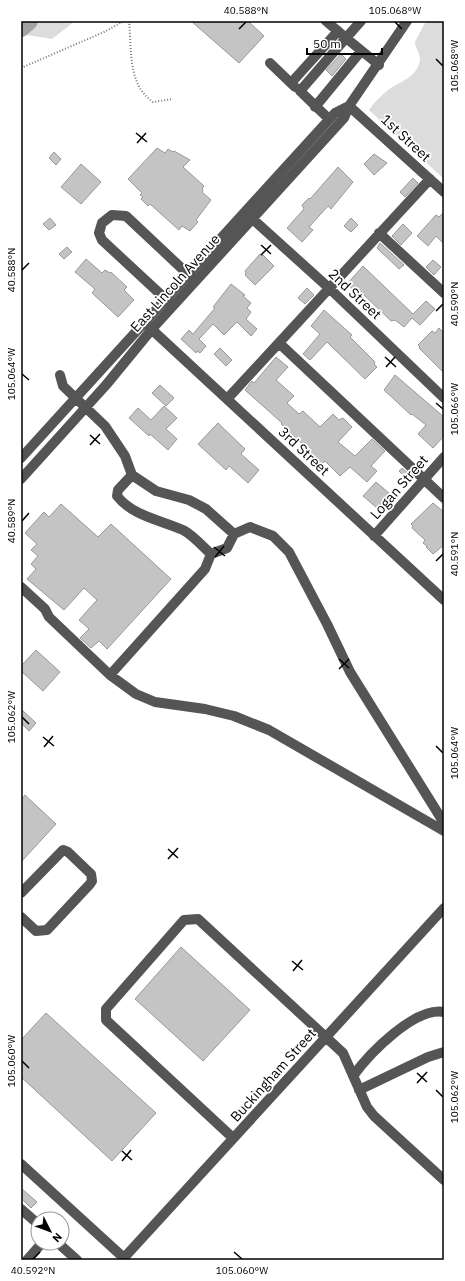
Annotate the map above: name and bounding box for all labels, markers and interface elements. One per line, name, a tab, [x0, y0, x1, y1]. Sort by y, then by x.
text: 40.588°N	[224, 4, 268, 17]
text: 105.068°W	[369, 4, 421, 17]
scale bar	[307, 30, 382, 56]
text: 50 m	[313, 36, 341, 51]
text: 105.068°W	[448, 40, 461, 92]
street label: 1st Street	[377, 110, 435, 166]
street label: East Lincoln Avenue	[126, 230, 224, 336]
text: 40.588°N	[5, 248, 18, 292]
street label: 2nd Street	[325, 265, 385, 323]
text: 40.590°N	[448, 282, 461, 326]
text: 105.064°W	[5, 348, 18, 400]
text: 105.066°W	[448, 383, 461, 435]
street label: 3rd Street	[275, 423, 333, 479]
street label: Logan Street	[366, 451, 432, 523]
text: 40.589°N	[5, 499, 18, 543]
text: 40.591°N	[448, 532, 461, 576]
text: 105.062°W	[5, 691, 18, 743]
text: 105.064°W	[448, 727, 461, 779]
street label: Buckingham Street	[226, 1024, 320, 1126]
text: 105.060°W	[5, 1035, 18, 1087]
text: 105.062°W	[448, 1071, 461, 1123]
north arrow	[30, 1211, 70, 1251]
text: N	[50, 1230, 65, 1245]
text: 40.592°N	[11, 1264, 55, 1277]
text: 105.060°W	[216, 1264, 268, 1277]

